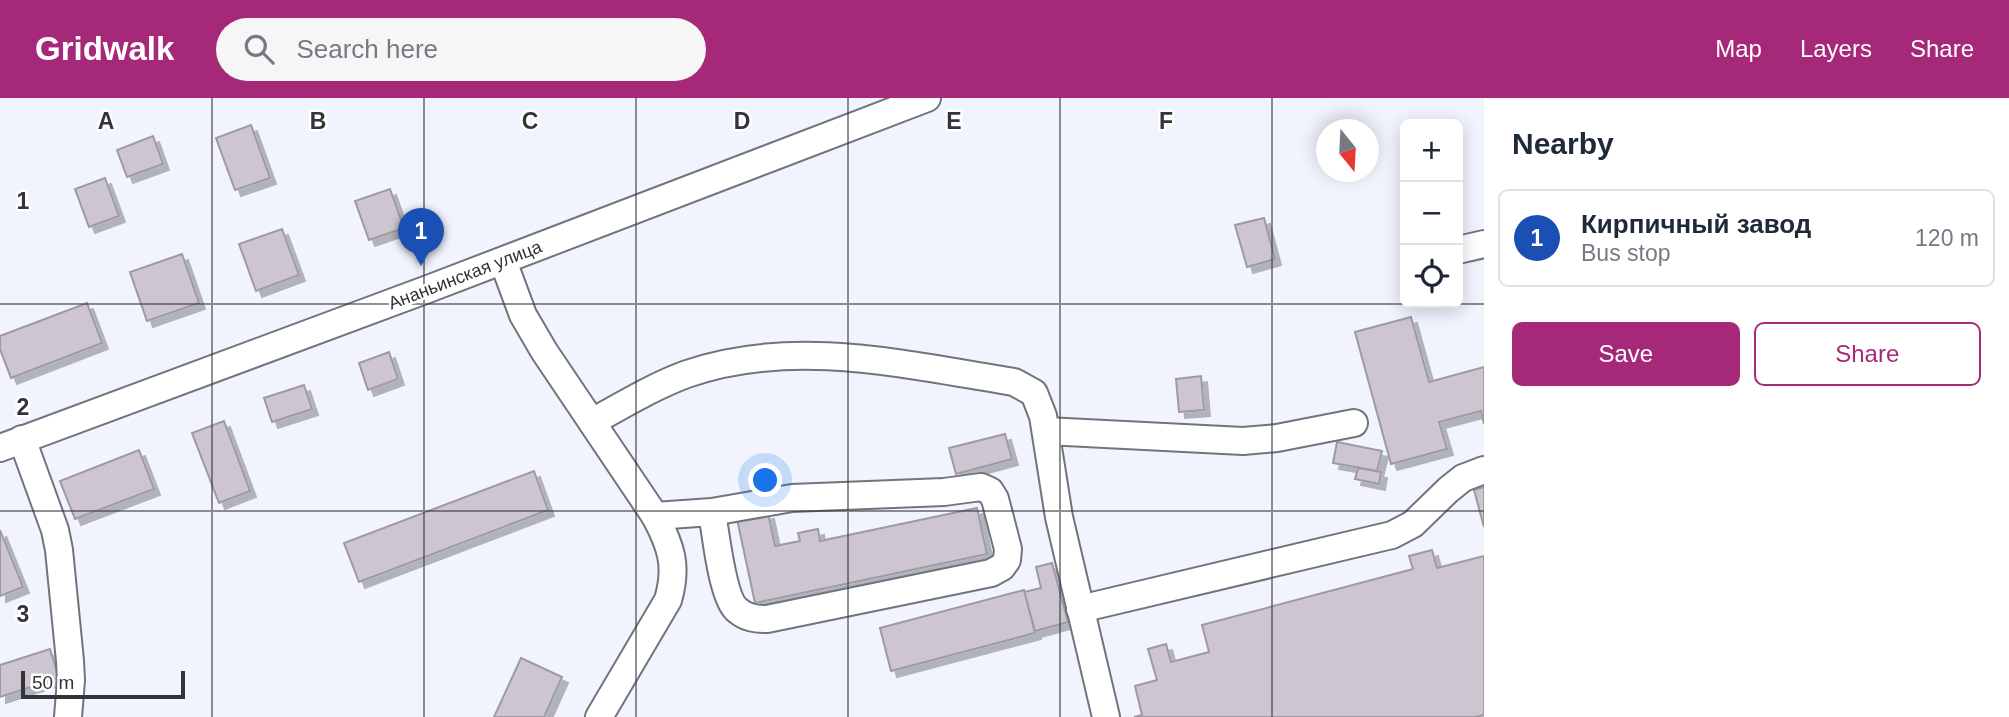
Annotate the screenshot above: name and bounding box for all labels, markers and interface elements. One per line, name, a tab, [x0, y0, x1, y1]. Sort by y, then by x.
search box	[216, 18, 706, 81]
text: Gridwalk	[35, 30, 174, 67]
icon: search	[240, 30, 278, 68]
text: Search here	[296, 34, 438, 64]
text: Map	[1715, 35, 1762, 62]
text: Layers	[1800, 35, 1872, 62]
text: Share	[1910, 35, 1974, 62]
text: A	[98, 108, 114, 134]
text: B	[310, 108, 326, 134]
text: C	[522, 108, 538, 134]
text: D	[734, 108, 750, 134]
text: E	[946, 108, 962, 134]
text: F	[1159, 108, 1173, 134]
north arrow	[1316, 119, 1379, 182]
map controls	[1400, 119, 1463, 308]
button: +	[1400, 119, 1463, 182]
text: Nearby	[1512, 127, 1614, 160]
button: −	[1400, 182, 1463, 245]
text: 1	[17, 188, 30, 214]
pin: 1	[398, 208, 444, 266]
text: Кирпичный завод	[1581, 209, 1811, 239]
text: 1	[1531, 225, 1543, 251]
text: 120 m	[1915, 225, 1979, 251]
street label: Ананьинская улица	[385, 236, 545, 314]
text: Bus stop	[1581, 240, 1671, 266]
button: locate	[1400, 245, 1463, 308]
button: Save	[1512, 322, 1740, 386]
button: Share	[1754, 322, 1981, 386]
text: 2	[17, 394, 29, 420]
your location	[748, 463, 782, 497]
text: 3	[17, 601, 29, 627]
scale bar	[21, 668, 186, 700]
text: 50 m	[32, 672, 74, 693]

